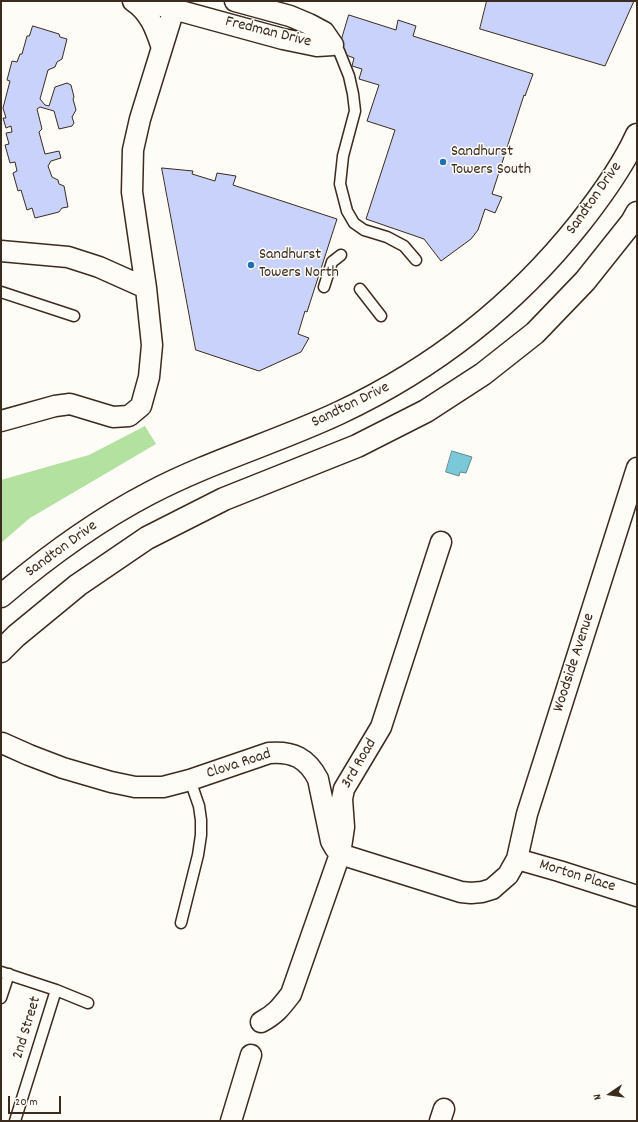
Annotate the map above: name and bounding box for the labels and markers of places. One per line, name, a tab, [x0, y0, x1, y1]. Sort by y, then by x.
place label: Sandhurst Towers South	[451, 143, 531, 181]
marker: Sandhurst Towers South	[438, 157, 448, 167]
place label: Sandhurst Towers North	[259, 246, 339, 284]
marker: Sandhurst Towers North	[246, 260, 256, 270]

